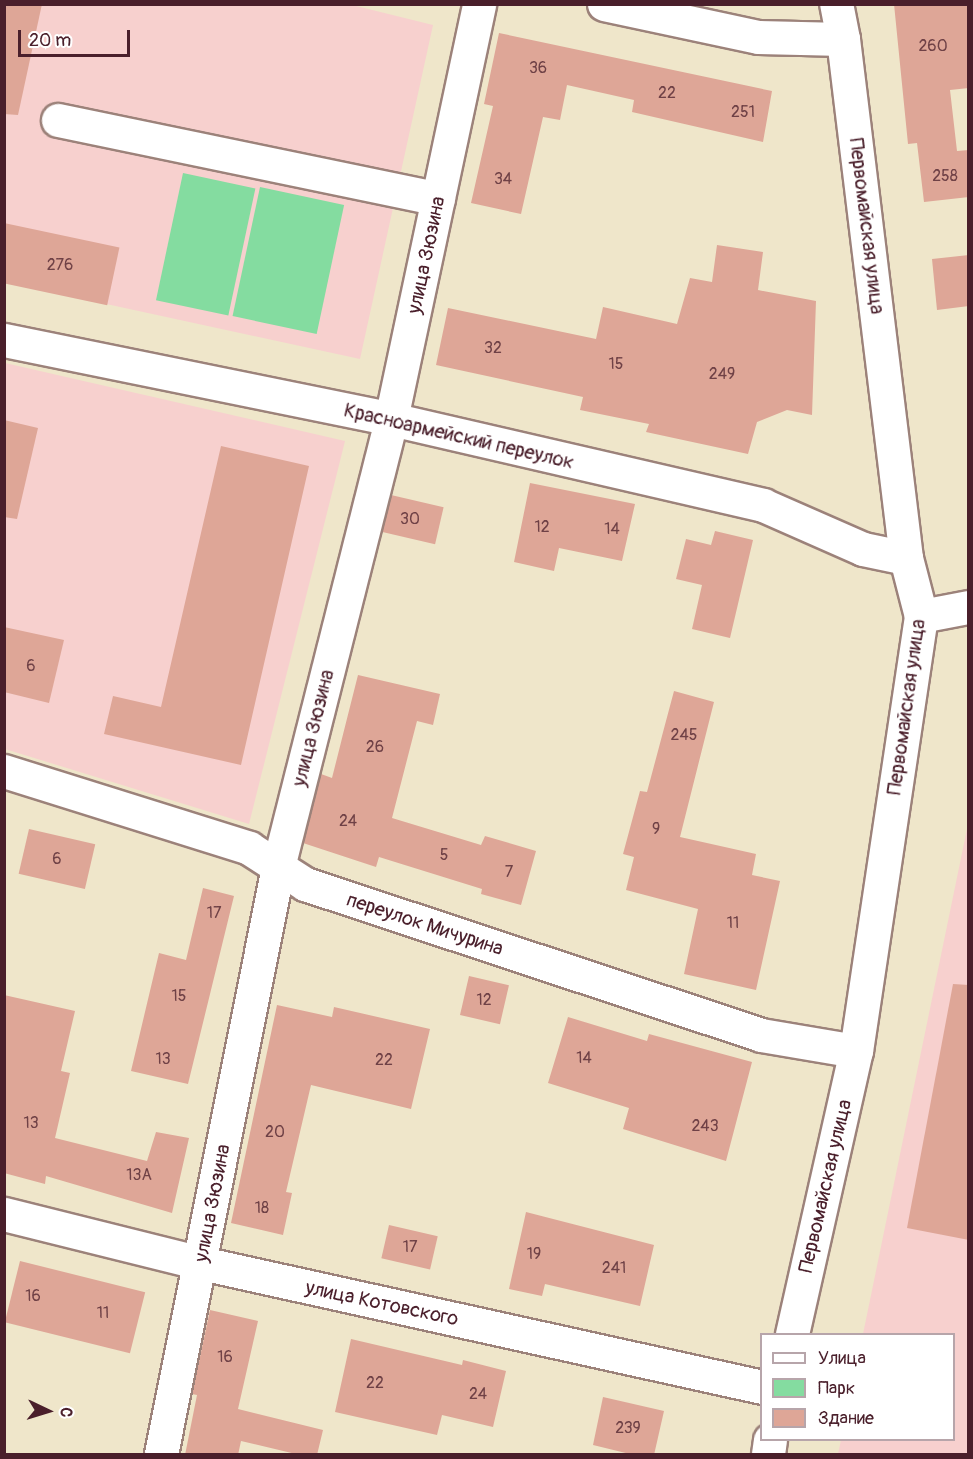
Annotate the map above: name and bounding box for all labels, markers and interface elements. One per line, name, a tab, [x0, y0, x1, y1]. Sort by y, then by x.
scale bar	[21, 18, 134, 56]
text: 20 m	[29, 29, 71, 52]
house number: 260	[918, 36, 948, 56]
house number: 36	[529, 58, 547, 78]
house number: 22	[658, 83, 676, 103]
house number: 251	[731, 102, 755, 122]
street label: Первомайская улица	[844, 137, 890, 315]
house number: 258	[932, 166, 958, 186]
house number: 34	[494, 169, 512, 189]
street label: улица Зюзина	[402, 194, 450, 316]
house number: 276	[47, 255, 73, 275]
house number: 32	[484, 338, 502, 358]
house number: 15	[609, 354, 623, 374]
house number: 249	[709, 364, 735, 384]
street label: Красноармейский переулок	[342, 398, 576, 474]
house number: 30	[400, 509, 420, 529]
house number: 12	[534, 517, 550, 537]
house number: 14	[604, 519, 620, 539]
street label: Первомайская улица	[882, 618, 930, 796]
house number: 6	[26, 656, 36, 676]
street label: улица Зюзина	[287, 667, 339, 789]
house number: 245	[671, 725, 697, 745]
house number: 26	[366, 737, 384, 757]
house number: 24	[339, 811, 357, 831]
house number: 9	[652, 819, 660, 839]
house number: 5	[440, 845, 448, 865]
house number: 6	[52, 849, 62, 869]
house number: 7	[505, 862, 513, 882]
street label: переулок Мичурина	[344, 887, 506, 961]
house number: 17	[207, 903, 221, 923]
house number: 11	[727, 913, 739, 933]
house number: 15	[172, 986, 186, 1006]
house number: 12	[476, 990, 492, 1010]
house number: 14	[576, 1048, 592, 1068]
house number: 13	[155, 1049, 171, 1069]
house number: 22	[375, 1050, 393, 1070]
street label: Первомайская улица	[793, 1097, 857, 1275]
house number: 13	[23, 1113, 39, 1133]
house number: 243	[691, 1116, 719, 1136]
house number: 20	[265, 1122, 285, 1142]
street label: улица Зюзина	[189, 1142, 235, 1264]
house number: 13А	[126, 1165, 152, 1185]
house number: 18	[255, 1198, 269, 1218]
house number: 17	[403, 1237, 417, 1257]
house number: 19	[527, 1244, 541, 1264]
house number: 241	[602, 1258, 626, 1278]
street label: улица Котовского	[303, 1275, 461, 1331]
house number: 16	[25, 1286, 41, 1306]
house number: 11	[97, 1303, 109, 1323]
legend	[760, 1333, 955, 1441]
house number: 16	[217, 1347, 233, 1367]
text: Улица	[818, 1347, 866, 1370]
house number: 22	[366, 1373, 384, 1393]
text: Парк	[818, 1377, 855, 1400]
north arrow	[18, 1381, 78, 1441]
house number: 24	[469, 1384, 487, 1404]
text: С	[56, 1407, 76, 1418]
text: Здание	[818, 1407, 874, 1430]
house number: 239	[615, 1418, 641, 1438]

